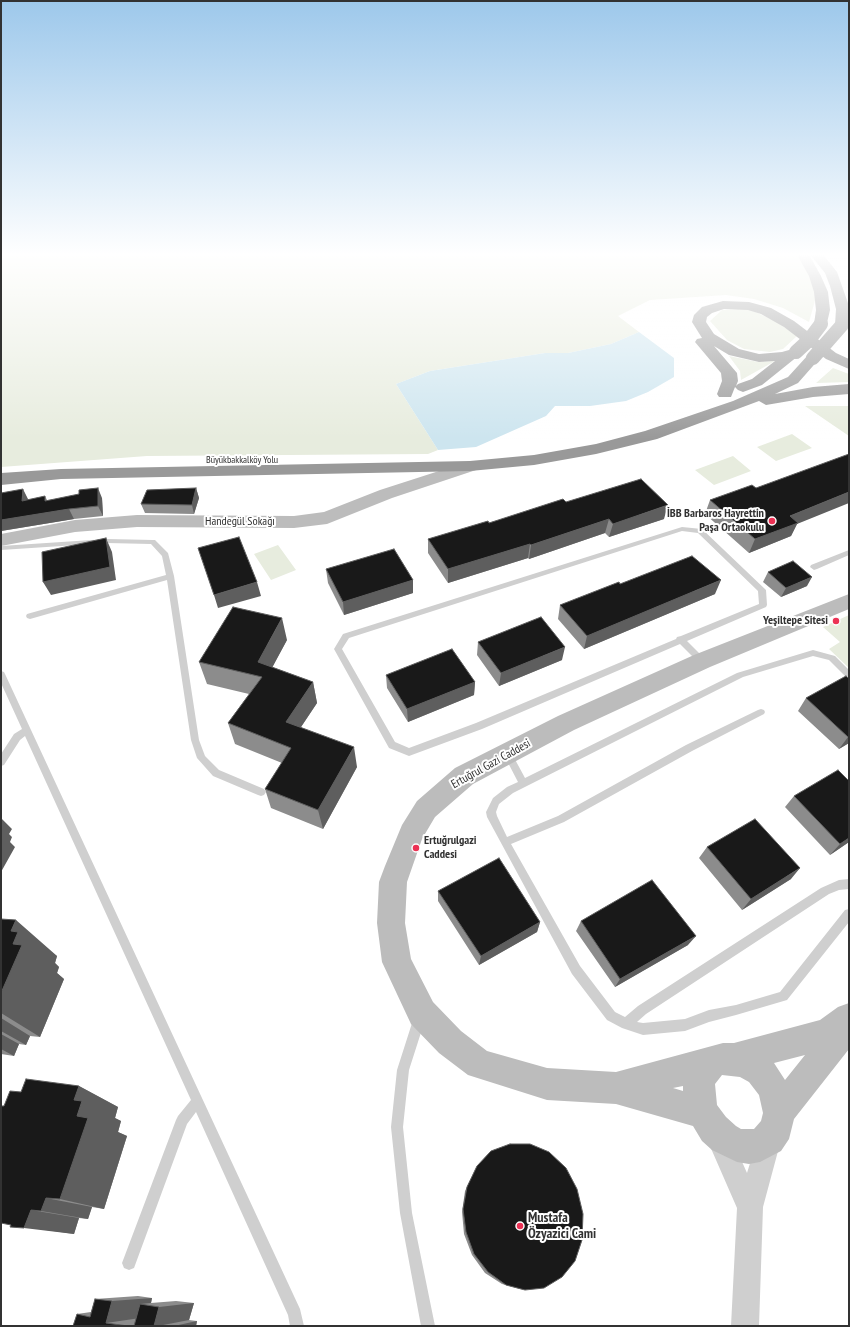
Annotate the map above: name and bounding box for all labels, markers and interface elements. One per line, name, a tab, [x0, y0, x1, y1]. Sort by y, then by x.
street label: Büyükbakkalköy Yolu	[206, 454, 278, 466]
place label: İBB Barbaros Hayrettin Paşa Ortaokulu	[667, 507, 764, 535]
street label: Handegül Sokağı	[205, 515, 275, 529]
marker: İBB Barbaros Hayrettin Paşa Ortaokulu	[767, 516, 777, 526]
place label: Yeşiltepe Sitesi	[763, 614, 828, 628]
marker: Yeşiltepe Sitesi	[831, 616, 841, 626]
street label: Ertuğrul Gazi Caddesi	[449, 736, 533, 792]
place label: Ertuğrulgazi Caddesi	[424, 834, 476, 862]
marker: Ertuğrulgazi Caddesi	[411, 843, 421, 853]
place label: Mustafa Özyazici Cami	[528, 1210, 596, 1242]
marker: Mustafa Özyazici Cami	[515, 1221, 525, 1231]

